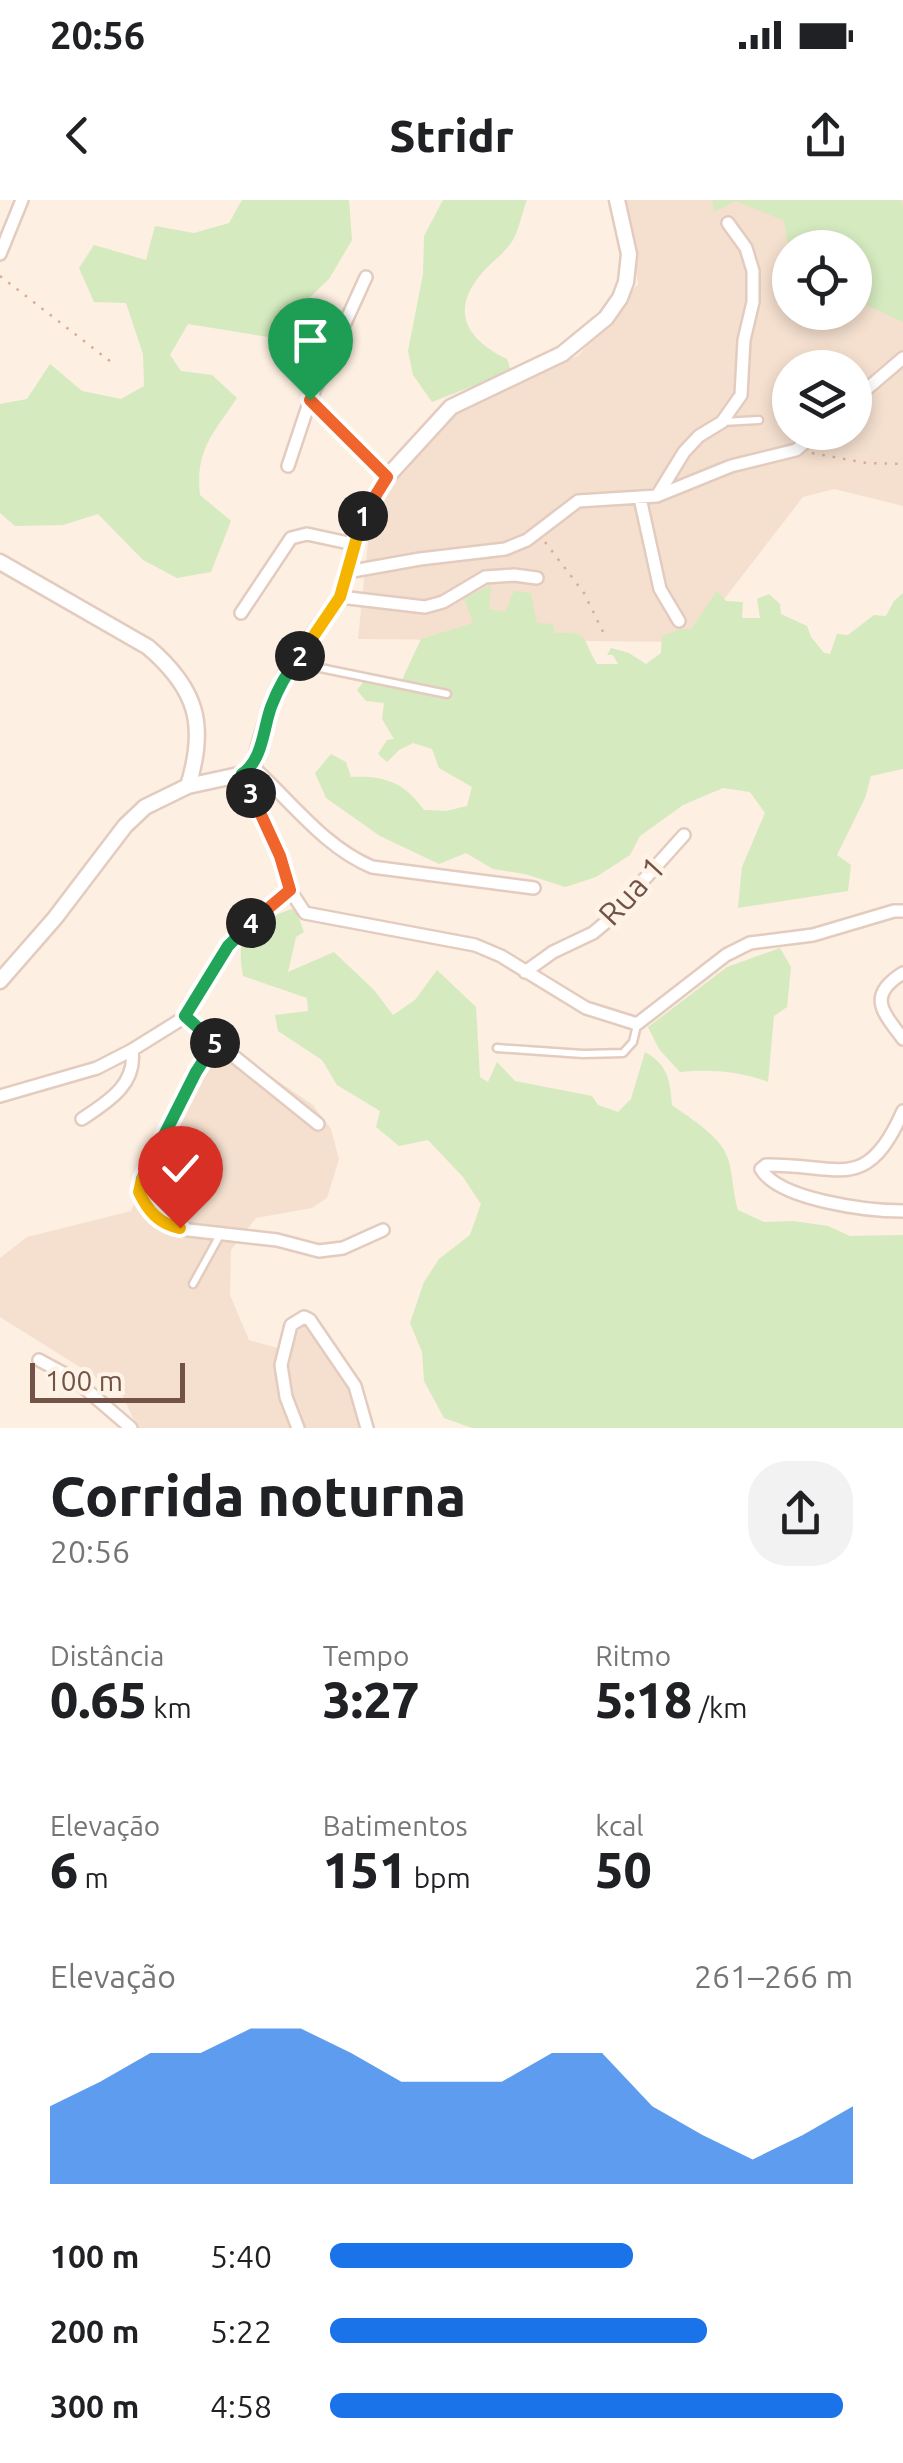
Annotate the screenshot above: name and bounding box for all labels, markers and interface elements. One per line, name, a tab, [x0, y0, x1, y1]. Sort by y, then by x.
text: 20:56	[50, 14, 145, 56]
icon: back	[50, 108, 105, 163]
icon: share	[798, 108, 853, 163]
text: Stridr	[389, 110, 514, 161]
map controls	[772, 230, 872, 450]
button: locate	[772, 230, 872, 330]
pin	[268, 298, 353, 401]
icon: arrive	[283, 313, 338, 368]
button: layers	[772, 350, 872, 450]
pin: 1	[338, 491, 388, 541]
text: 1	[355, 500, 371, 531]
pin: 2	[275, 631, 325, 681]
text: 2	[292, 640, 308, 671]
pin: 3	[226, 768, 276, 818]
text: 3	[243, 777, 259, 808]
street label: Rua 1	[591, 849, 672, 932]
pin: 4	[226, 898, 276, 948]
text: 4	[243, 907, 259, 938]
pin: 5	[190, 1018, 240, 1068]
text: 5	[207, 1027, 223, 1058]
pin	[138, 1126, 223, 1229]
icon: check	[153, 1141, 208, 1196]
scale bar	[30, 1358, 185, 1402]
text: 100 m	[45, 1365, 123, 1396]
button: share	[748, 1461, 853, 1566]
text: Corrida noturna	[50, 1465, 466, 1526]
text: 20:56	[50, 1533, 130, 1569]
text: Distância	[50, 1640, 164, 1671]
text: Tempo	[323, 1640, 409, 1671]
text: Ritmo	[595, 1640, 671, 1671]
text: 0.65	[50, 1671, 147, 1727]
text: 3:27	[323, 1671, 420, 1727]
text: 5:18	[595, 1671, 692, 1727]
text: km	[147, 1692, 192, 1723]
text: /km	[692, 1692, 747, 1723]
text: Elevação	[50, 1810, 160, 1841]
text: Batimentos	[323, 1810, 468, 1841]
text: kcal	[595, 1810, 644, 1841]
text: 6	[50, 1841, 78, 1897]
text: 151	[323, 1841, 407, 1897]
text: 50	[595, 1841, 652, 1897]
text: m	[78, 1862, 109, 1893]
text: bpm	[407, 1862, 471, 1893]
text: Elevação	[50, 1958, 176, 1994]
text: 261–266 m	[694, 1958, 853, 1994]
text: 100 m	[50, 2238, 139, 2274]
text: 5:40	[210, 2238, 272, 2274]
text: 200 m	[50, 2313, 139, 2349]
text: 5:22	[210, 2313, 272, 2349]
text: 300 m	[50, 2388, 139, 2424]
text: 4:58	[210, 2388, 272, 2424]

